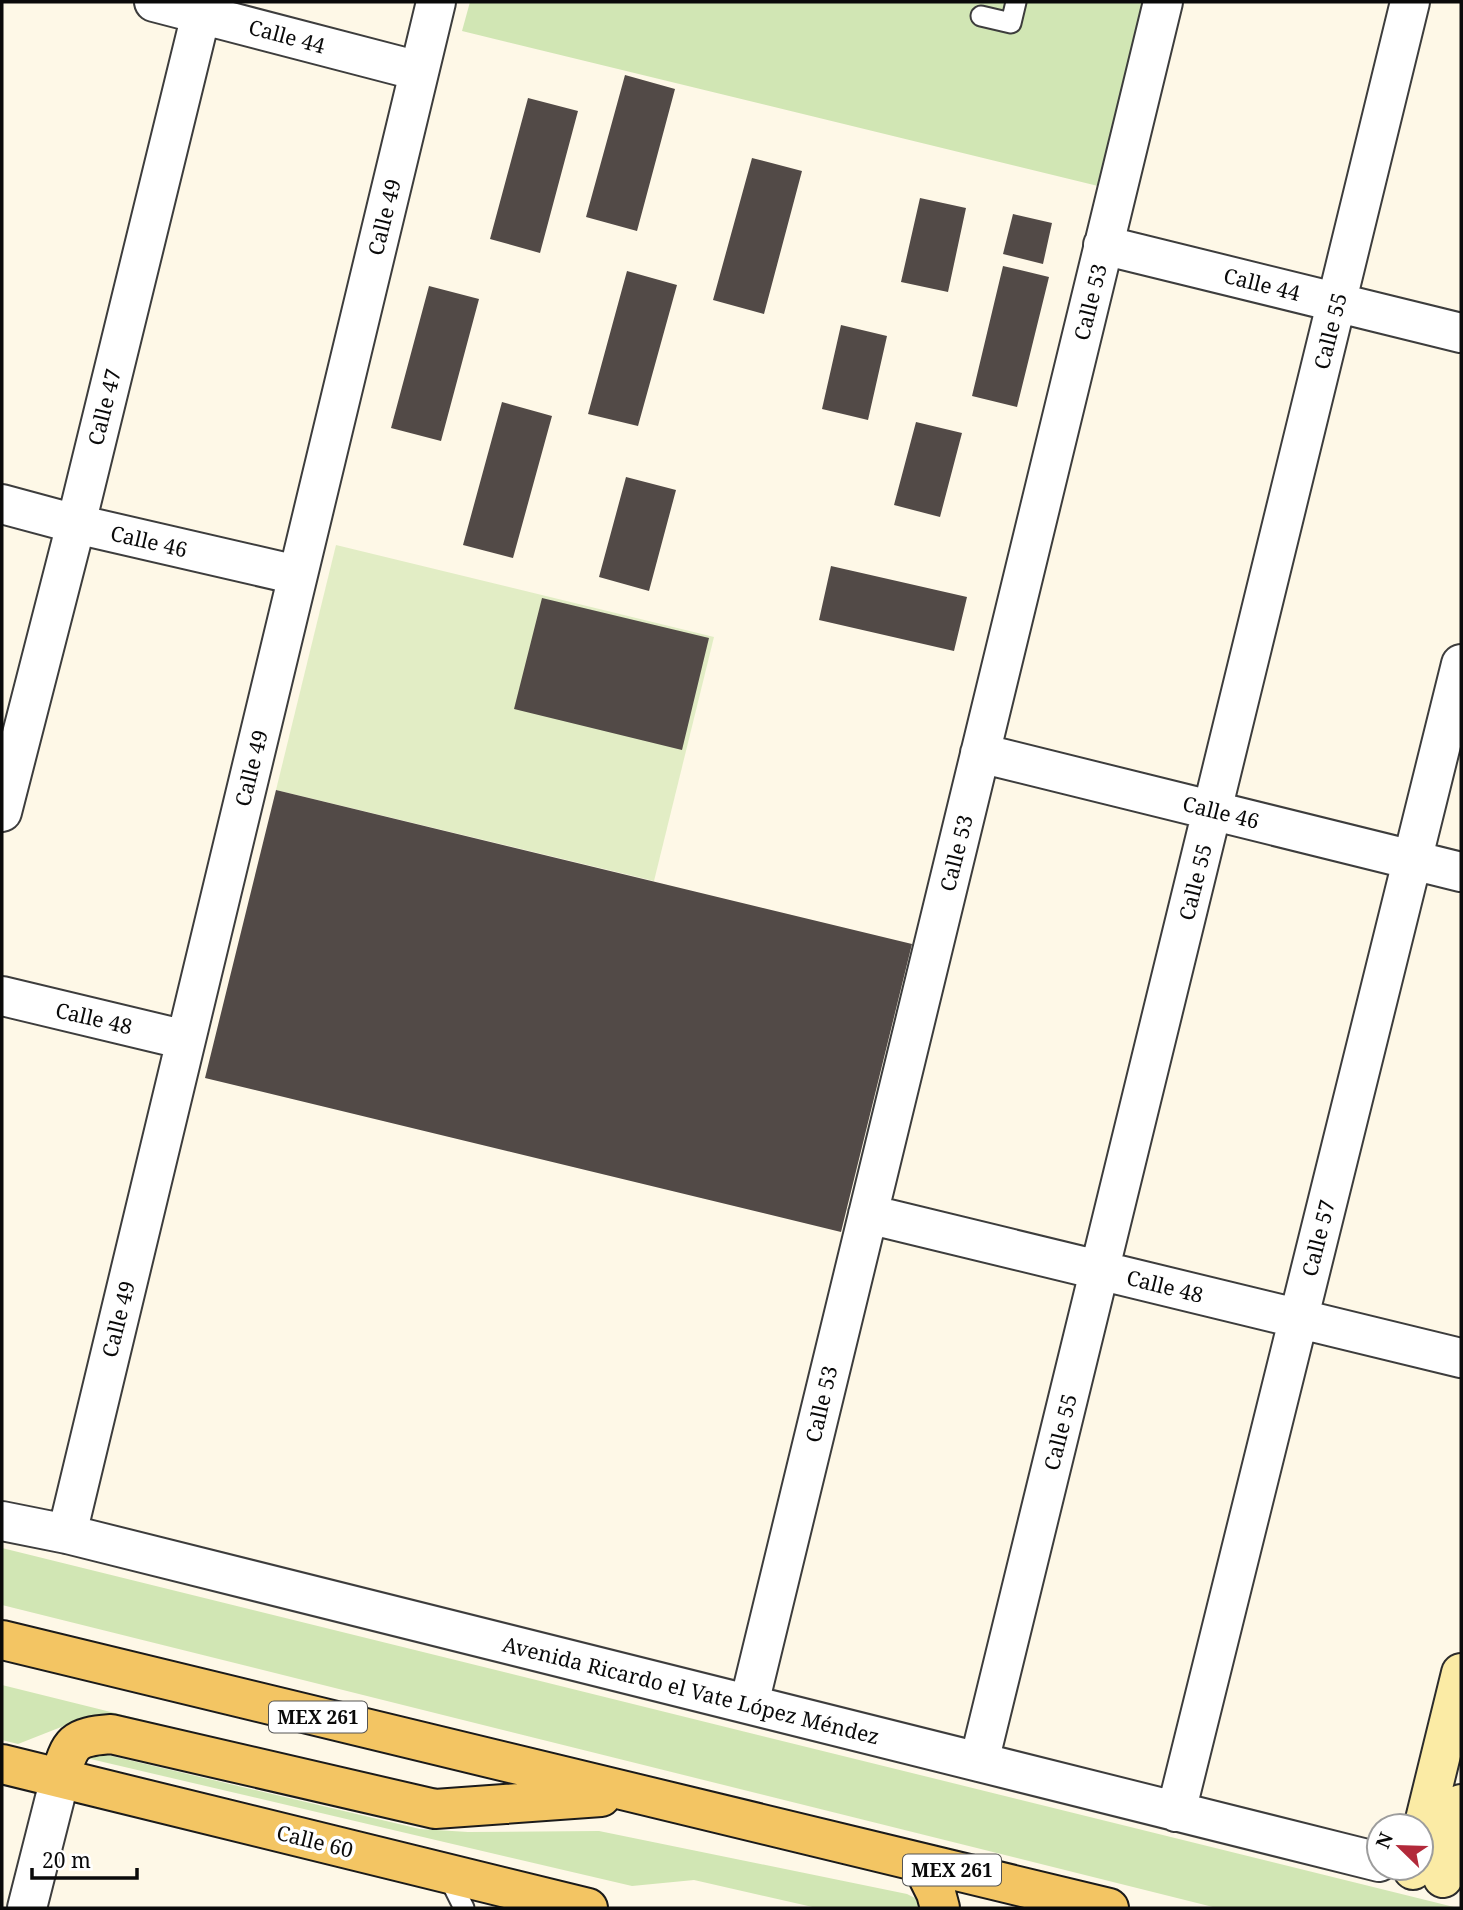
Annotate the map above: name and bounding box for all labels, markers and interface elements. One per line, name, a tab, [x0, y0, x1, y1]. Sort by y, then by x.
street label: Calle 44	[246, 12, 328, 60]
street label: Calle 49	[361, 176, 407, 258]
street label: Calle 53	[1067, 261, 1113, 343]
street label: Calle 44	[1221, 261, 1303, 307]
street label: Calle 55	[1307, 290, 1353, 372]
street label: Calle 47	[81, 366, 127, 448]
street label: Calle 46	[108, 519, 190, 563]
street label: Calle 49	[228, 727, 274, 809]
street label: Calle 46	[1180, 789, 1262, 835]
street label: Calle 53	[933, 812, 979, 894]
street label: Calle 55	[1172, 841, 1218, 923]
street label: Calle 48	[53, 996, 135, 1040]
street label: Calle 57	[1295, 1197, 1341, 1279]
street label: Calle 48	[1124, 1263, 1206, 1309]
street label: Calle 49	[95, 1278, 141, 1360]
street label: Calle 53	[799, 1363, 843, 1445]
street label: Calle 55	[1037, 1391, 1083, 1473]
street label: Avenida Ricardo el Vate López Méndez	[500, 1630, 882, 1750]
road number: MEX 261	[269, 1702, 367, 1732]
north arrow	[1365, 1812, 1435, 1882]
street label: Calle 60	[274, 1818, 356, 1864]
text: N	[1369, 1828, 1399, 1852]
scale bar	[32, 1836, 136, 1880]
text: 20 m	[42, 1846, 91, 1874]
road number: MEX 261	[903, 1854, 1001, 1886]

